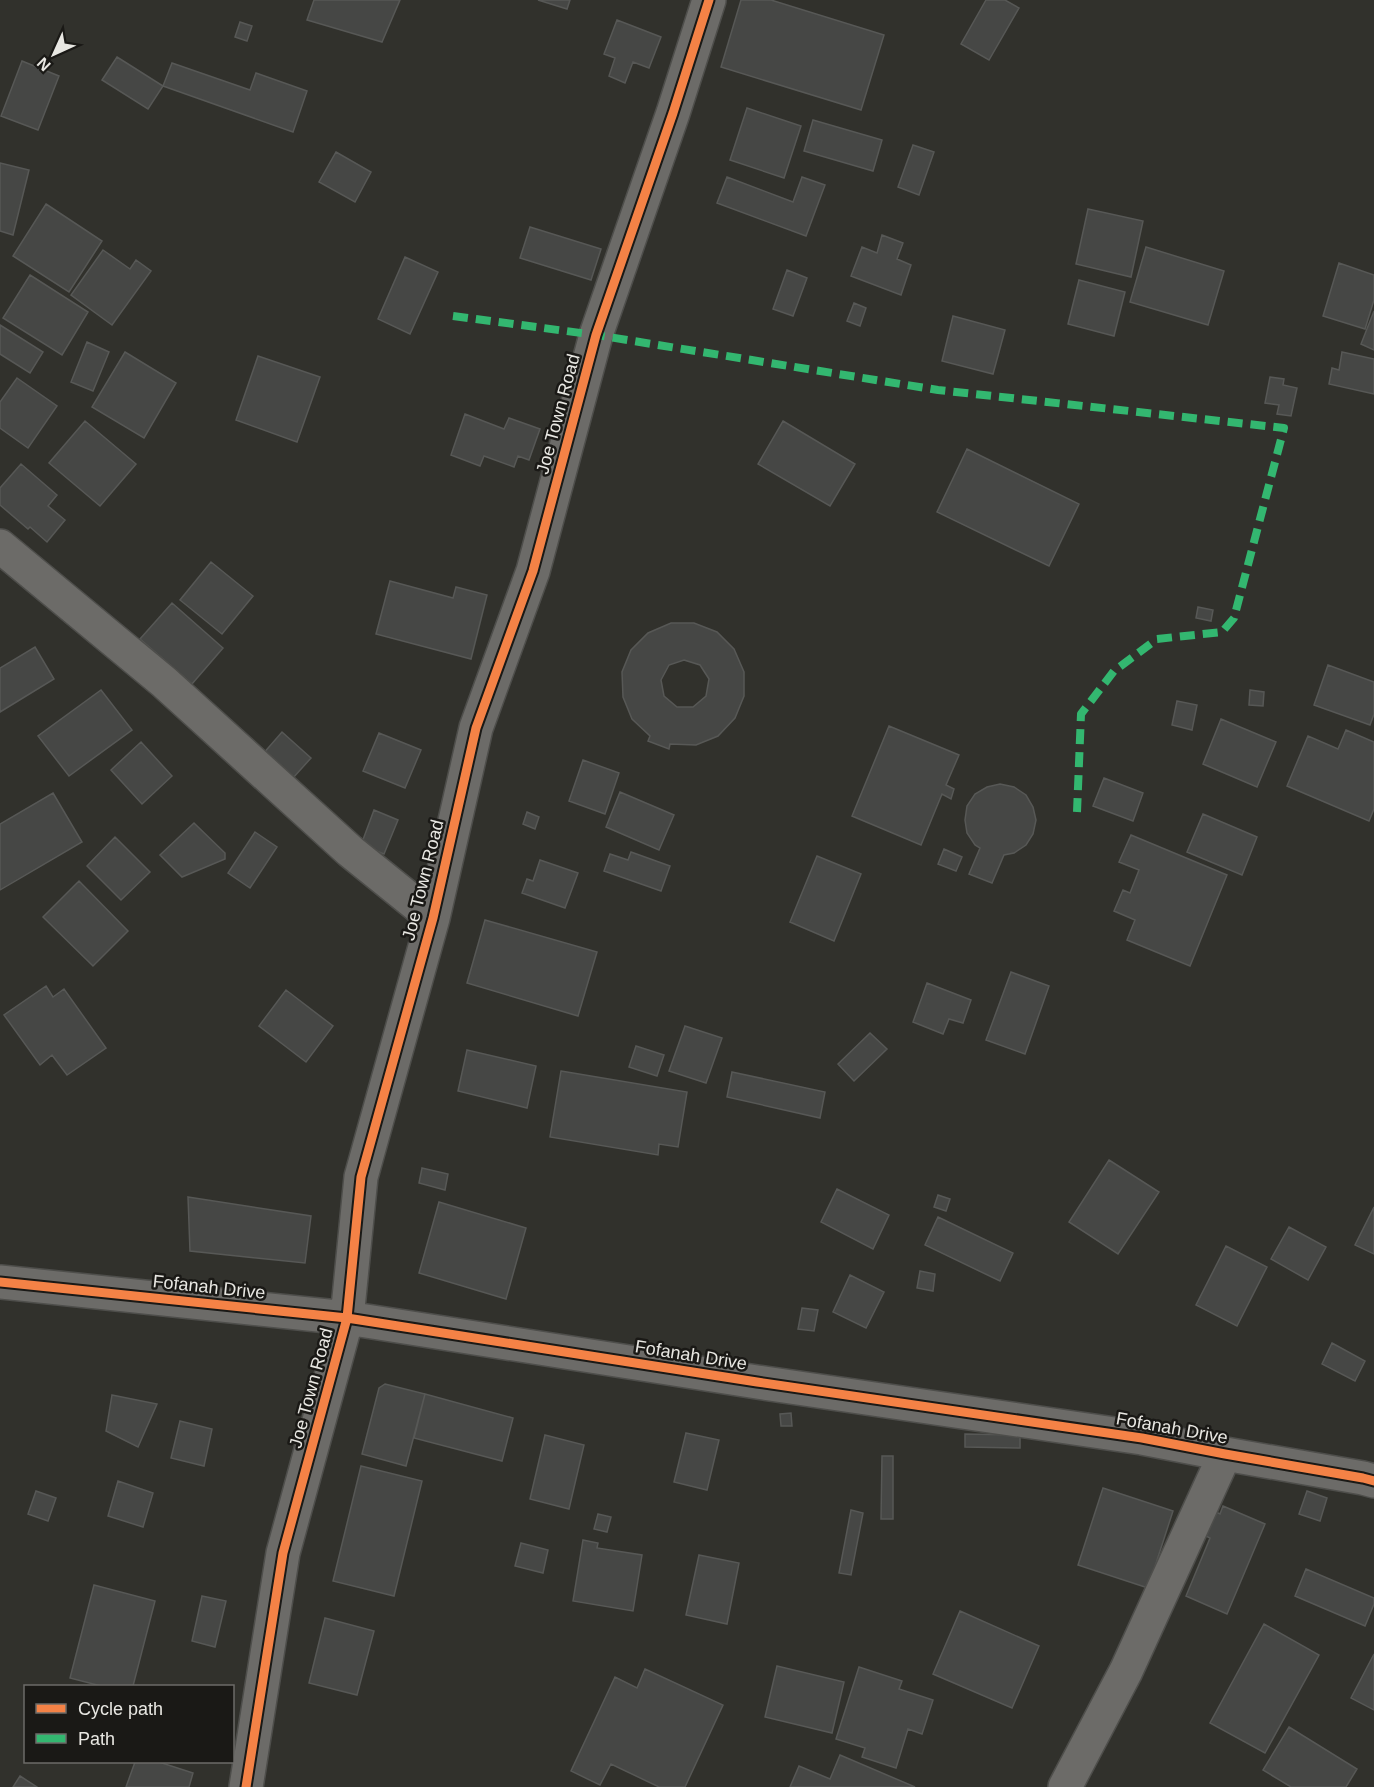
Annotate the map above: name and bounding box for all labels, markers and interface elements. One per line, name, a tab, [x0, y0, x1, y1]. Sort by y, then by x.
north arrow	[24, 24, 84, 84]
text: N	[34, 54, 54, 74]
street label: Joe Town Road	[532, 352, 584, 476]
street label: Joe Town Road	[398, 818, 448, 942]
street label: Fofanah Drive	[152, 1271, 266, 1303]
street label: Joe Town Road	[285, 1326, 337, 1450]
street label: Fofanah Drive	[634, 1336, 748, 1374]
street label: Fofanah Drive	[1115, 1408, 1229, 1448]
legend	[24, 1685, 234, 1763]
text: Cycle path	[78, 1699, 163, 1719]
text: Path	[78, 1729, 115, 1749]

